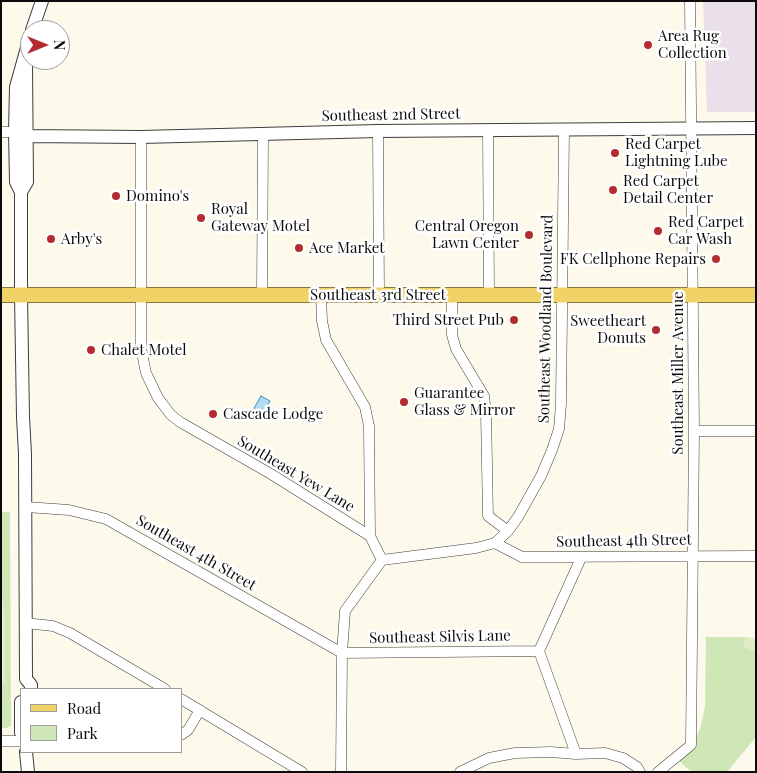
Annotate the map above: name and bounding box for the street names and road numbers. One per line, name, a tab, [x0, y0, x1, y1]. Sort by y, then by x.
street label: Southeast 2nd Street	[321, 105, 461, 125]
street label: Southeast Woodland Boulevard	[535, 215, 557, 423]
street label: Southeast 3rd Street	[310, 286, 446, 304]
street label: Southeast Miller Avenue	[669, 291, 687, 455]
street label: Southeast Yew Lane	[234, 432, 358, 516]
street label: Southeast 4th Street	[133, 511, 259, 595]
street label: Southeast 4th Street	[556, 531, 692, 551]
street label: Southeast Silvis Lane	[369, 627, 511, 647]

